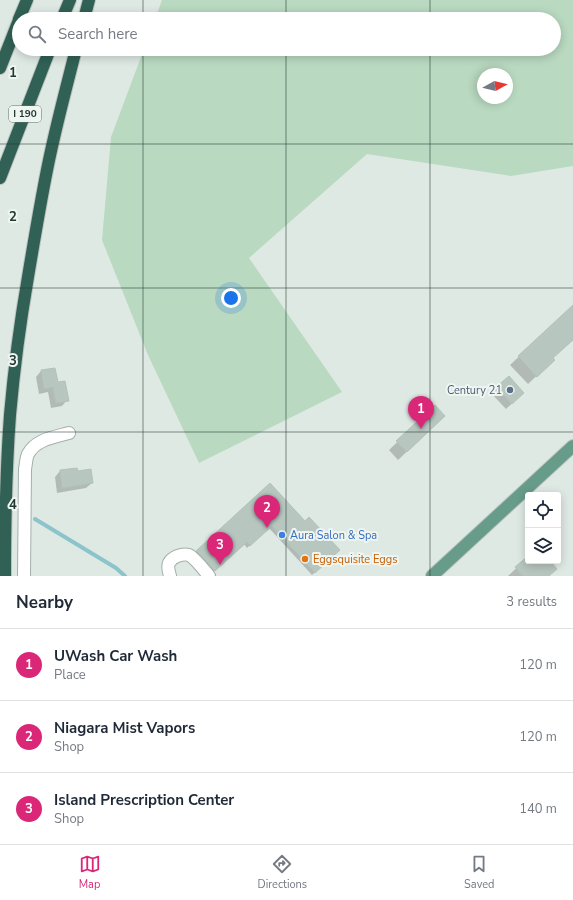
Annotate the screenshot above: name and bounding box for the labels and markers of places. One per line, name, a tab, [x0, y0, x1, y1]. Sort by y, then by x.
place label: Century 21	[447, 383, 502, 398]
marker: Century 21	[505, 385, 515, 395]
pin: 1	[408, 396, 434, 429]
pin: 2	[254, 495, 280, 528]
place label: Aura Salon & Spa	[290, 528, 377, 543]
marker: Aura Salon & Spa	[277, 530, 287, 540]
pin: 3	[207, 532, 233, 565]
place label: Eggsquisite Eggs	[313, 552, 398, 567]
marker: Eggsquisite Eggs	[300, 554, 310, 564]

